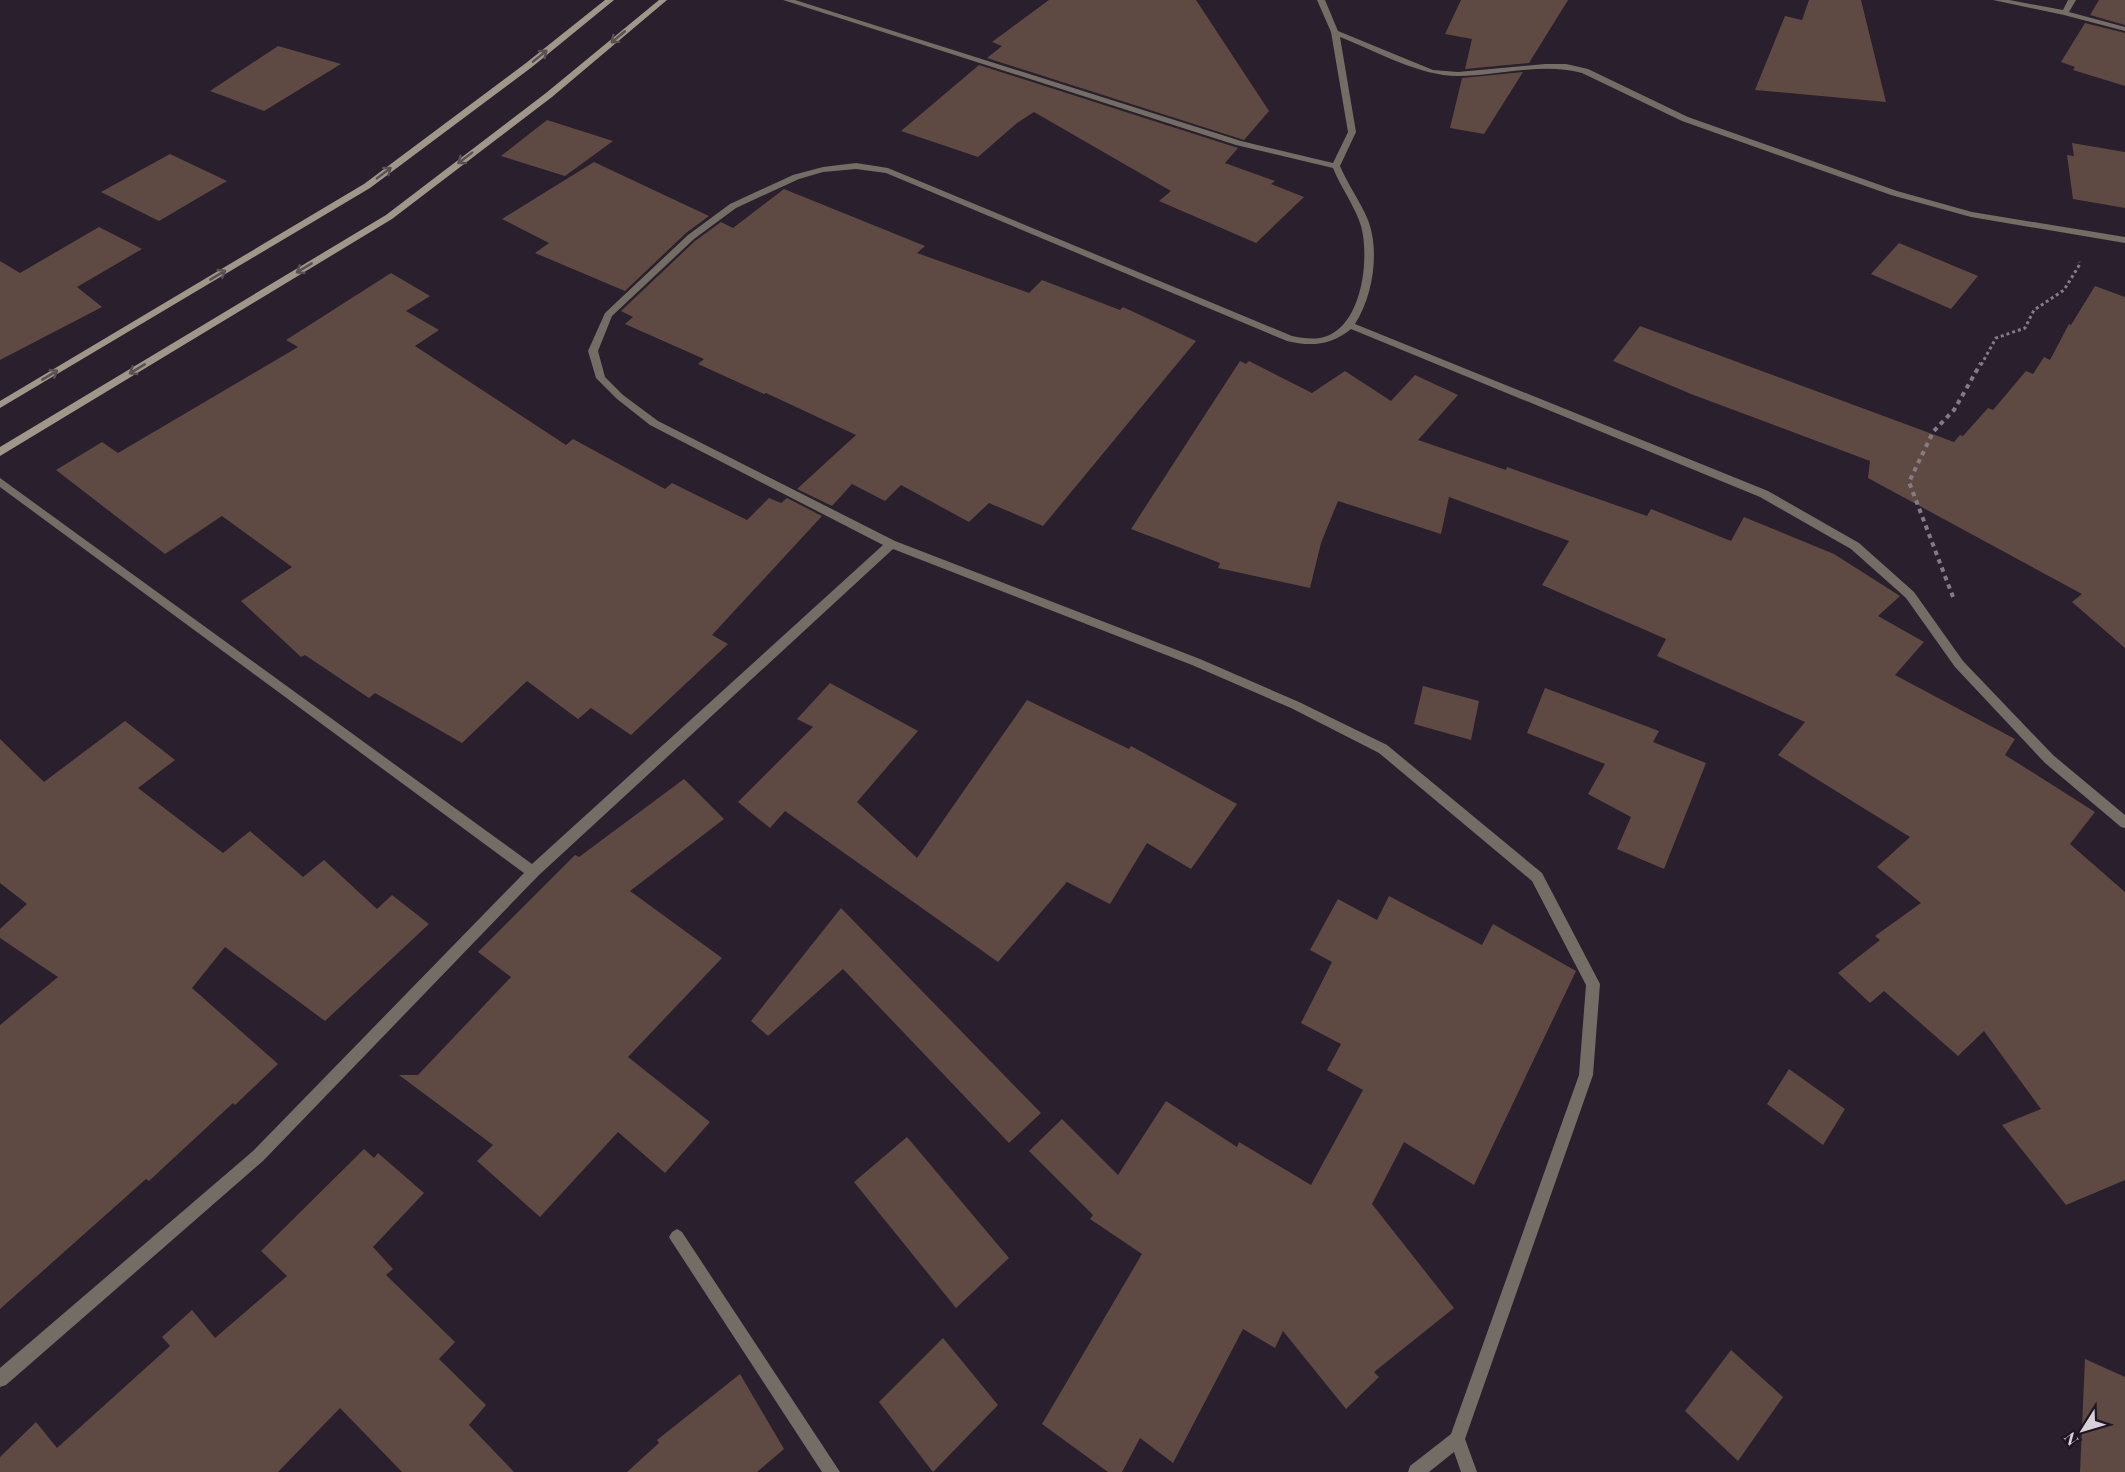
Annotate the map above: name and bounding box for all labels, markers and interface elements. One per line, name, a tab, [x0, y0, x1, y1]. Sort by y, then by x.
one-way arrow	[610, 31, 626, 44]
one-way arrow	[531, 50, 547, 63]
one-way arrow	[458, 152, 474, 165]
one-way arrow	[376, 167, 392, 180]
one-way arrow	[296, 262, 313, 274]
one-way arrow	[209, 269, 226, 281]
one-way arrow	[129, 363, 146, 375]
one-way arrow	[41, 369, 58, 381]
north arrow	[2053, 1400, 2113, 1460]
text: N	[2058, 1428, 2082, 1450]

